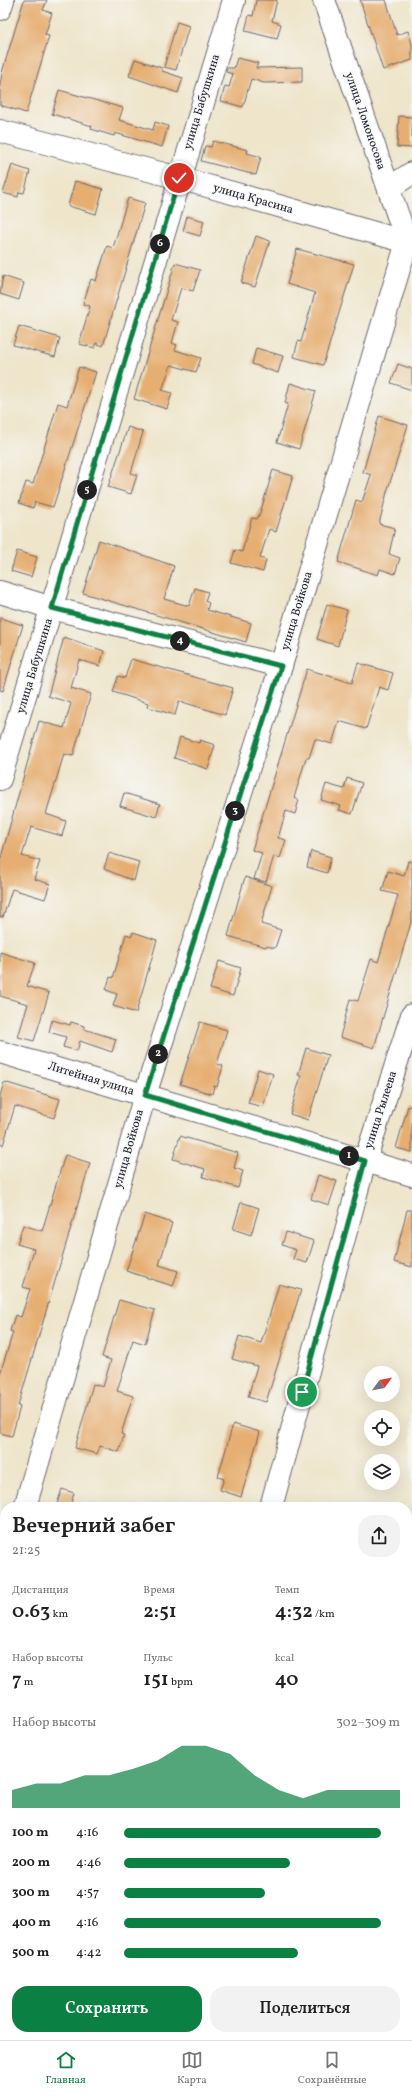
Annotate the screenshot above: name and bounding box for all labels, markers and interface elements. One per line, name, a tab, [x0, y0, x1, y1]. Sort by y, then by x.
street label: улица Бабушкина	[180, 52, 224, 152]
street label: улица Ломоносова	[341, 70, 389, 172]
pin	[162, 161, 196, 195]
icon: check	[168, 167, 190, 189]
street label: улица Красина	[211, 180, 295, 218]
pin: 6	[150, 234, 170, 254]
text: 6	[157, 236, 163, 251]
pin: 5	[77, 480, 97, 500]
text: 5	[84, 482, 90, 497]
street label: улица Войкова	[277, 570, 317, 652]
street label: улица Бабушкина	[13, 616, 57, 716]
pin: 4	[170, 631, 190, 651]
text: 4	[177, 633, 183, 648]
pin: 3	[225, 801, 245, 821]
text: 3	[232, 803, 238, 818]
pin: 2	[148, 1044, 168, 1064]
text: 2	[155, 1046, 161, 1061]
street label: Литейная улица	[46, 1058, 136, 1100]
street label: улица Рылеева	[361, 1069, 401, 1151]
street label: улица Войкова	[110, 1108, 148, 1190]
pin: 1	[339, 1146, 359, 1166]
text: 1	[347, 1148, 351, 1163]
north arrow	[364, 1366, 400, 1402]
map controls	[364, 1366, 400, 1490]
pin	[285, 1375, 319, 1409]
icon: arrive	[291, 1381, 313, 1403]
button: locate	[364, 1410, 400, 1446]
button: layers	[364, 1454, 400, 1490]
text: Вечерний забег	[12, 1511, 175, 1542]
button: share	[358, 1515, 400, 1557]
text: 21:25	[12, 1542, 40, 1560]
text: Дистанция	[12, 1583, 69, 1598]
text: Время	[143, 1583, 175, 1598]
text: Темп	[275, 1583, 299, 1598]
text: 0.63	[12, 1598, 50, 1626]
text: 2:51	[143, 1598, 177, 1626]
text: 4:32	[275, 1598, 313, 1626]
text: km	[50, 1607, 68, 1622]
text: /km	[313, 1607, 335, 1622]
text: Набор высоты	[12, 1651, 83, 1666]
text: Пульс	[143, 1651, 173, 1666]
text: kcal	[275, 1651, 294, 1666]
text: 7	[12, 1666, 22, 1694]
text: 151	[143, 1666, 169, 1694]
text: 40	[275, 1666, 299, 1694]
text: m	[22, 1675, 34, 1690]
text: bpm	[169, 1675, 193, 1690]
text: Набор высоты	[12, 1714, 96, 1732]
text: 302–309 m	[336, 1714, 400, 1732]
text: 100 m	[12, 1824, 49, 1842]
text: 4:16	[76, 1824, 98, 1842]
text: 200 m	[12, 1854, 50, 1872]
text: 4:46	[76, 1854, 101, 1872]
text: 300 m	[12, 1884, 50, 1902]
text: 4:57	[76, 1884, 99, 1902]
text: 400 m	[12, 1914, 51, 1932]
text: 4:16	[76, 1914, 98, 1932]
text: 500 m	[12, 1944, 49, 1962]
text: 4:42	[76, 1944, 102, 1962]
button: Сохранить	[12, 1986, 202, 2032]
button: Поделиться	[210, 1986, 400, 2032]
tab: Главная	[46, 2049, 86, 2088]
tab: Карта	[177, 2049, 207, 2088]
tab: Сохранённые	[298, 2049, 366, 2088]

